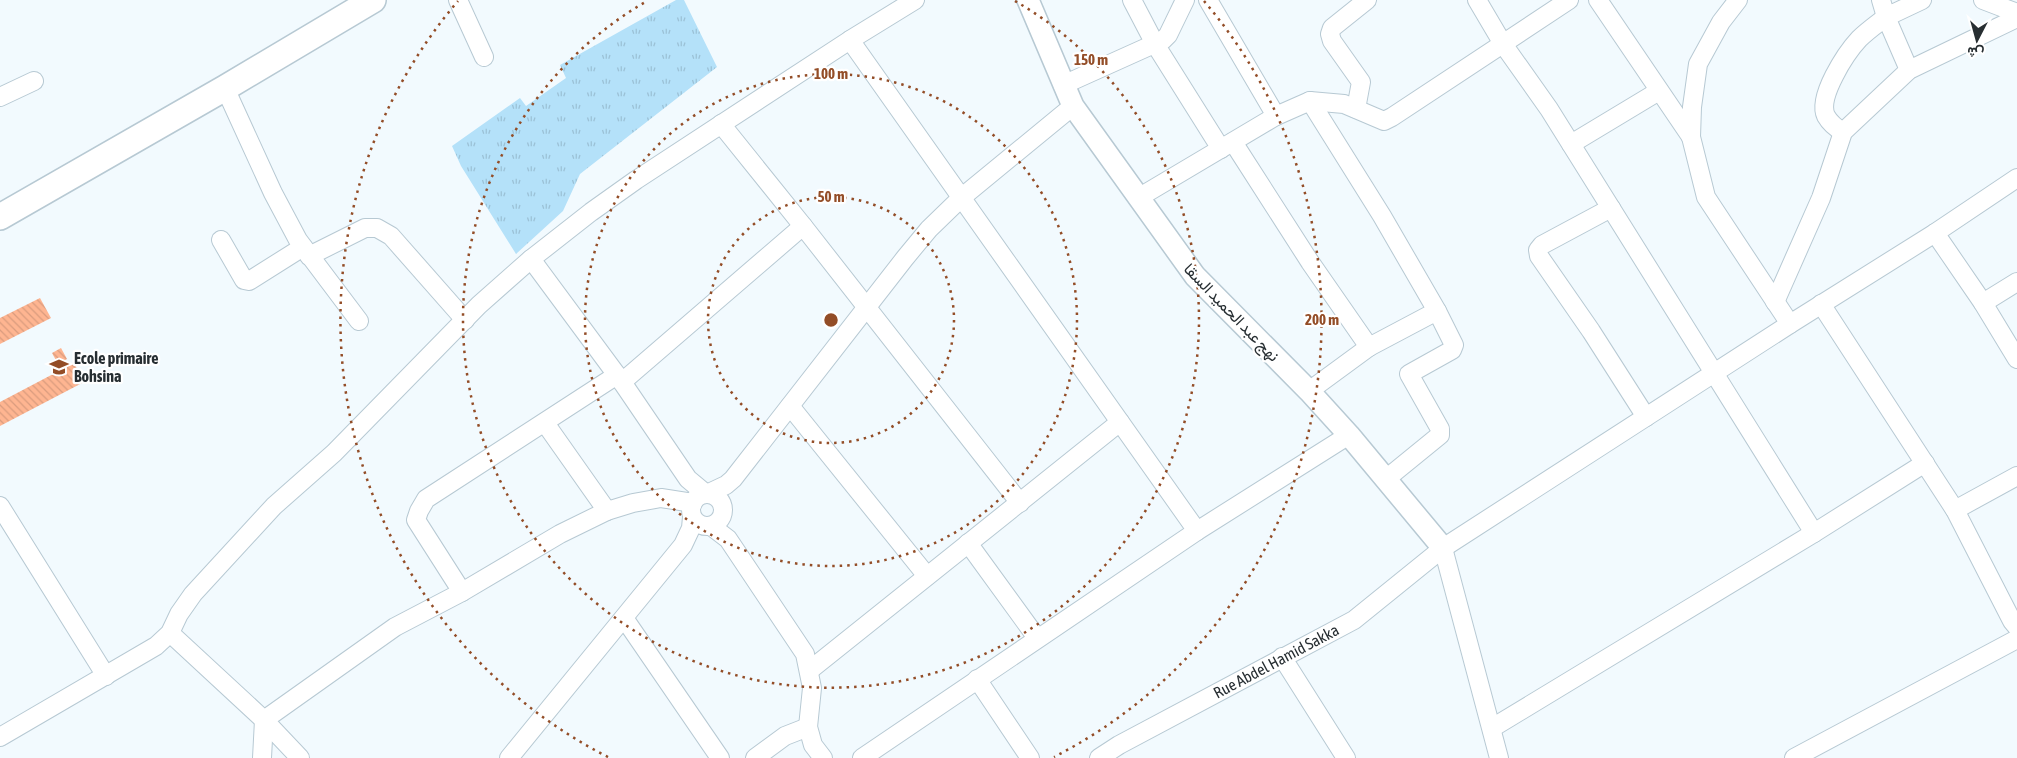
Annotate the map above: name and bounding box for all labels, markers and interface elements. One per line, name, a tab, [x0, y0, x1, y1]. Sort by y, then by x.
north arrow	[1952, 15, 2002, 65]
text: ش	[1966, 43, 1985, 62]
text: 150 m	[1074, 51, 1108, 68]
text: 100 m	[814, 65, 848, 82]
text: 50 m	[818, 188, 845, 205]
street label: نهج عبد الحميد السقا	[1178, 259, 1283, 367]
centre of rings	[822, 311, 840, 329]
text: 200 m	[1305, 311, 1339, 328]
place label: Ecole primaire Bohsina	[74, 349, 158, 385]
school or university icon: Ecole primaire Bohsina	[48, 356, 70, 378]
street label: Rue Abdel Hamid Sakka	[1210, 620, 1342, 702]

